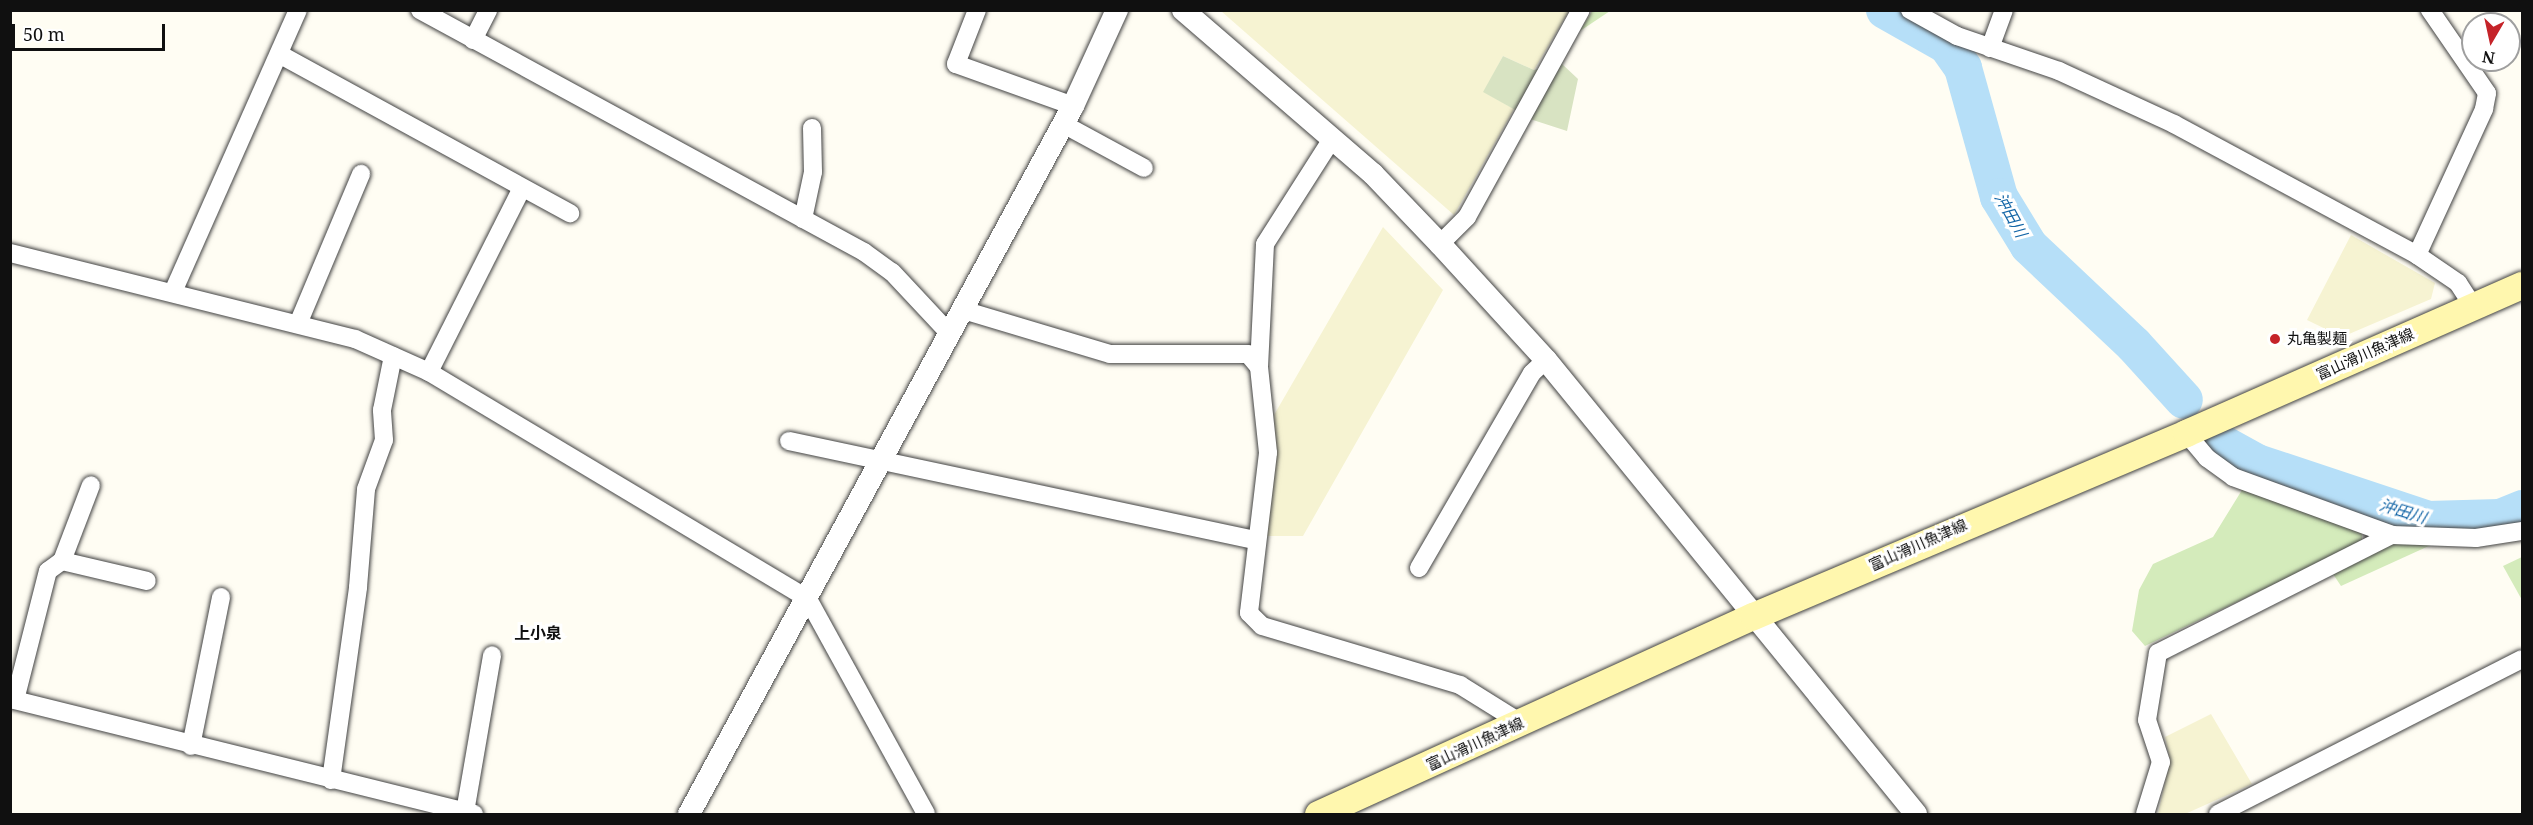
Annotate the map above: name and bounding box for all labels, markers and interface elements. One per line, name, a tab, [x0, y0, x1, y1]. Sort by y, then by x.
scale bar	[15, 12, 168, 50]
north arrow	[2461, 12, 2521, 72]
text: 50 m	[23, 22, 65, 46]
text: N	[2481, 46, 2496, 70]
water label: 沖田川	[1991, 189, 2031, 241]
street label: 富山滑川魚津線	[2313, 324, 2417, 384]
place label: 丸亀製麺	[2287, 330, 2347, 348]
marker: 丸亀製麺	[2268, 332, 2282, 346]
water label: 沖田川	[2377, 495, 2429, 527]
street label: 富山滑川魚津線	[1866, 515, 1970, 575]
district label: 上小泉	[514, 623, 562, 643]
street label: 富山滑川魚津線	[1424, 714, 1526, 774]

